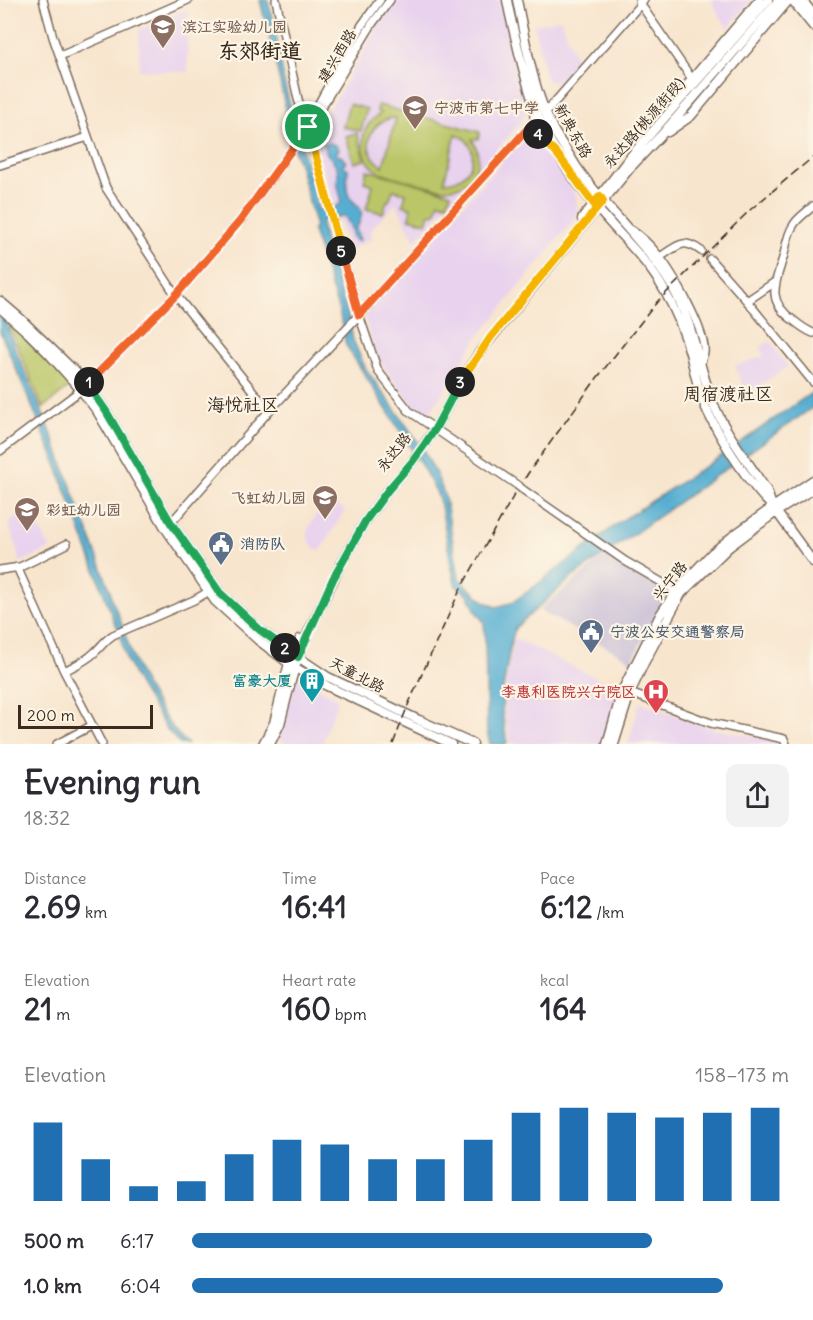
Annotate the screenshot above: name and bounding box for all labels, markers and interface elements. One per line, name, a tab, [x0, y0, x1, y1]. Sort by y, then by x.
school or university icon: 滨江实验幼儿园	[148, 12, 178, 50]
place label: 滨江实验幼儿园	[182, 17, 287, 36]
street label: 建兴西路	[313, 25, 360, 86]
district label: 东郊街道	[218, 37, 302, 64]
street label: 永达路(桃源街段)	[599, 73, 688, 172]
school or university icon: 宁波市第七中学	[400, 93, 430, 131]
place label: 宁波市第七中学	[434, 98, 539, 117]
street label: 新典东路	[551, 100, 596, 162]
pin	[282, 101, 333, 152]
icon: arrive	[291, 110, 324, 143]
pin: 4	[523, 119, 553, 149]
text: 4	[533, 124, 543, 144]
pin: 5	[326, 236, 356, 266]
text: 5	[336, 241, 346, 261]
pin: 1	[74, 367, 104, 397]
pin: 3	[445, 367, 475, 397]
text: 1	[86, 372, 92, 392]
text: 3	[455, 372, 465, 392]
district label: 周宿渡社区	[683, 382, 773, 405]
district label: 海悦社区	[207, 393, 279, 416]
street label: 永达路	[372, 428, 415, 475]
school or university icon: 飞虹幼儿园	[310, 483, 340, 521]
place label: 飞虹幼儿园	[231, 488, 306, 507]
school or university icon: 彩虹幼儿园	[12, 495, 42, 533]
place label: 彩虹幼儿园	[46, 500, 121, 519]
public building icon: 消防队	[206, 529, 236, 567]
place label: 消防队	[240, 534, 285, 553]
street label: 兴宁路	[648, 557, 691, 604]
public building icon: 宁波公安交通警察局	[576, 617, 606, 655]
place label: 宁波公安交通警察局	[610, 622, 745, 641]
pin: 2	[270, 633, 300, 663]
text: 2	[281, 638, 289, 658]
street label: 天童北路	[326, 652, 388, 697]
building icon: 富豪大厦	[297, 666, 327, 704]
place label: 富豪大厦	[232, 671, 292, 690]
hospital icon: 李惠利医院兴宁院区	[641, 677, 671, 715]
place label: 李惠利医院兴宁院区	[501, 682, 636, 701]
scale bar	[18, 702, 153, 730]
text: 200 m	[27, 705, 75, 725]
text: Evening run	[24, 761, 200, 803]
button: share	[726, 764, 789, 827]
text: 18:32	[24, 805, 70, 830]
text: Distance	[24, 868, 86, 888]
text: Time	[282, 868, 317, 888]
text: Pace	[540, 868, 575, 888]
text: 2.69	[24, 888, 81, 926]
text: 16:41	[282, 888, 347, 926]
text: 6:12	[540, 888, 592, 926]
text: km	[81, 902, 107, 922]
text: /km	[592, 902, 624, 922]
text: Elevation	[24, 970, 90, 990]
text: Heart rate	[282, 970, 356, 990]
text: kcal	[540, 970, 569, 990]
text: 21	[24, 990, 52, 1028]
text: 160	[282, 990, 331, 1028]
text: 164	[540, 990, 587, 1028]
text: m	[52, 1004, 70, 1024]
text: bpm	[331, 1004, 367, 1024]
text: Elevation	[24, 1062, 106, 1087]
text: 158–173 m	[695, 1062, 789, 1087]
text: 500 m	[24, 1228, 84, 1253]
text: 6:17	[120, 1228, 154, 1253]
text: 1.0 km	[24, 1273, 82, 1298]
text: 6:04	[120, 1273, 161, 1298]

